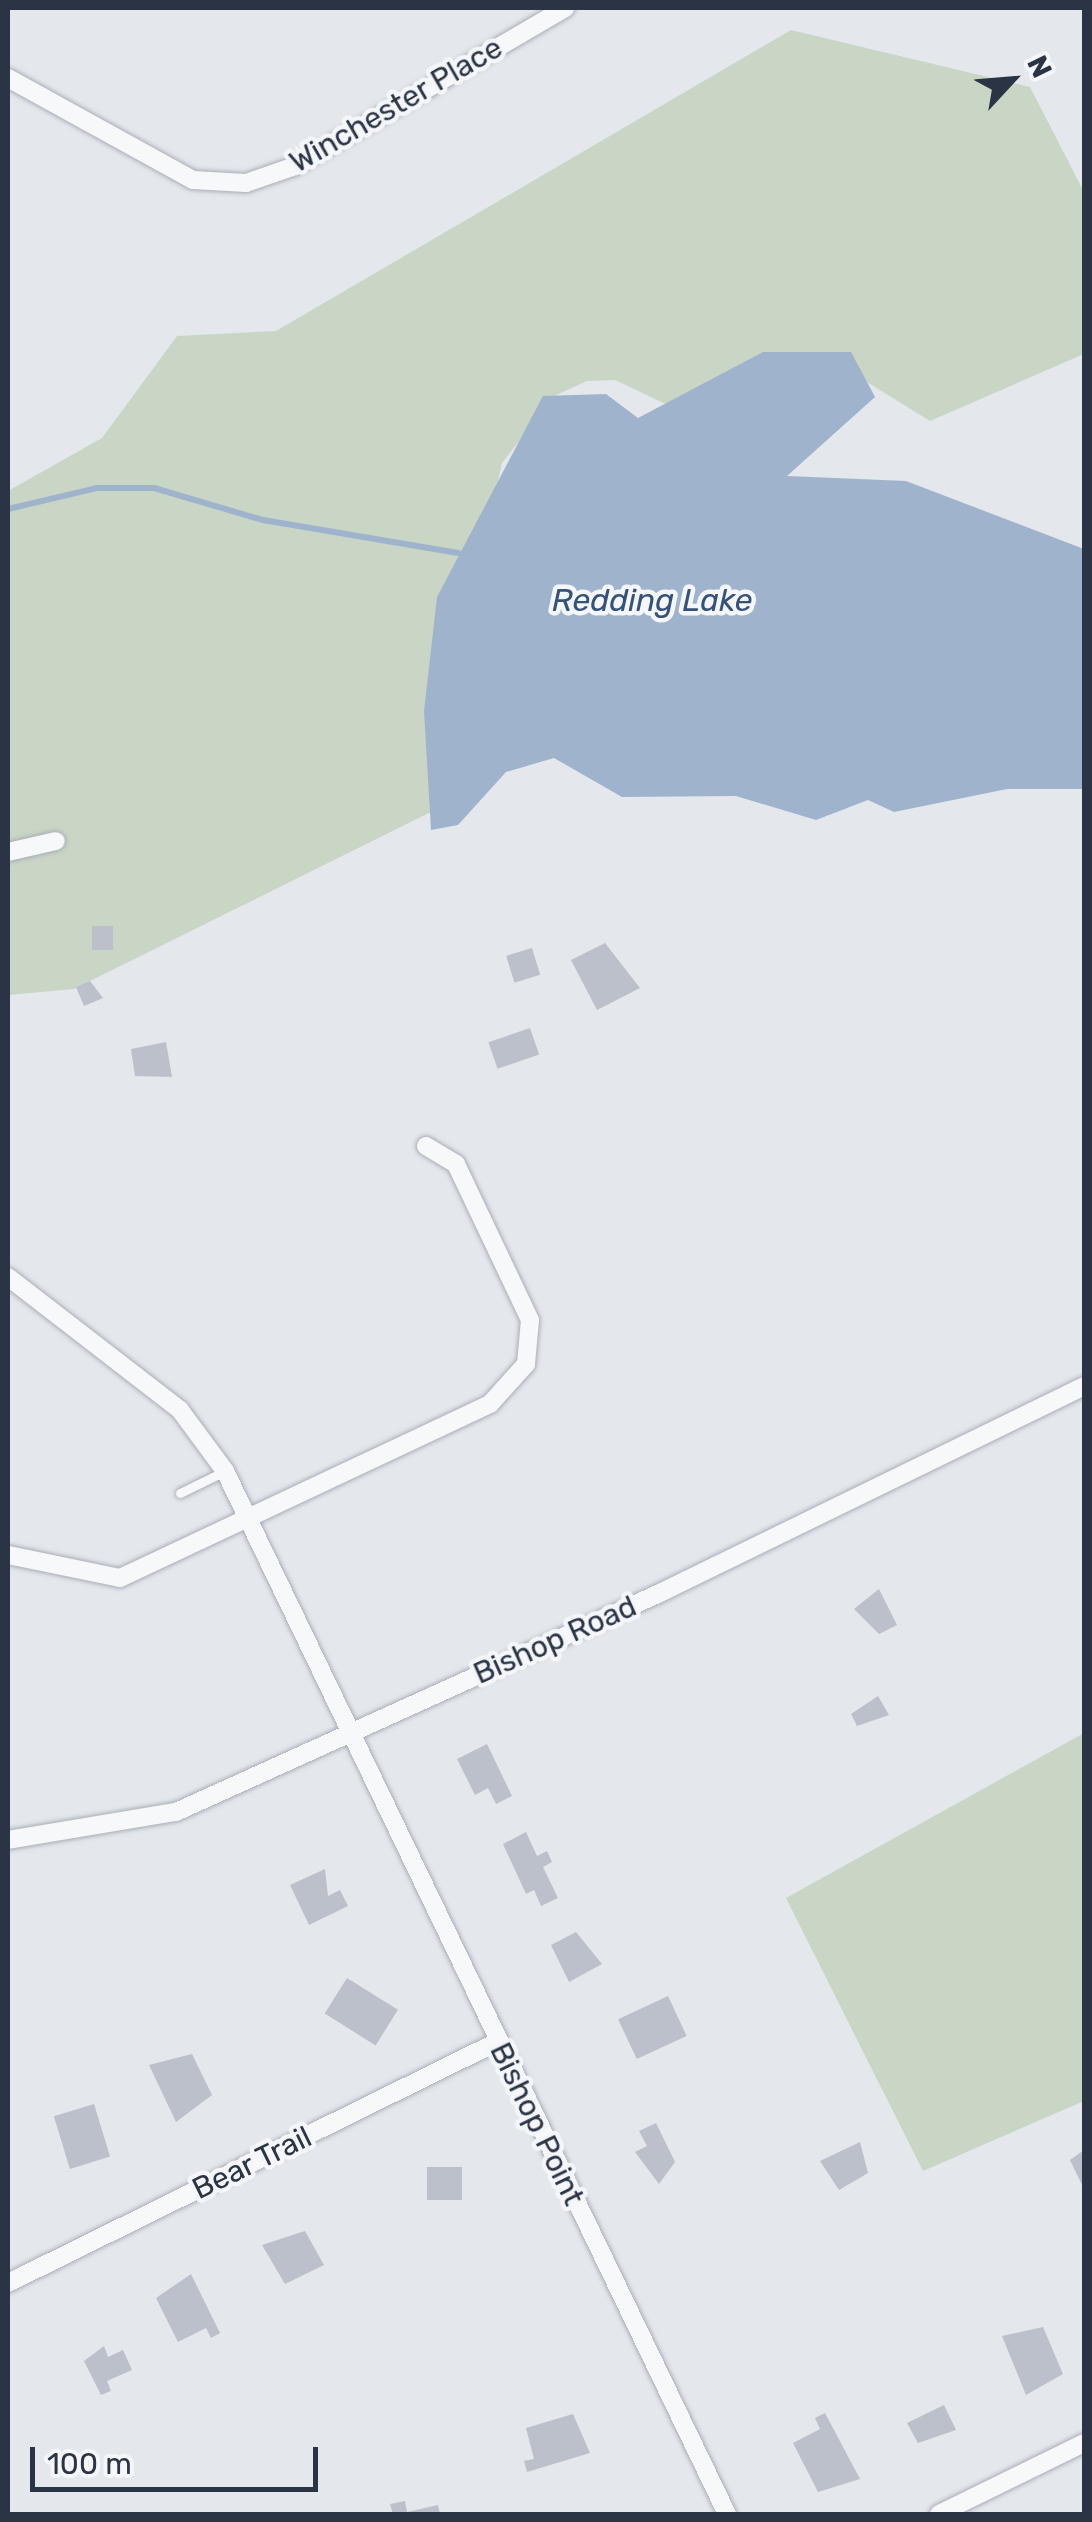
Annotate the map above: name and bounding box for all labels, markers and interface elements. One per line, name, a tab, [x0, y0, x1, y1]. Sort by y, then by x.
street label: Winchester Place	[283, 29, 509, 181]
north arrow	[962, 30, 1062, 130]
text: N	[1020, 50, 1059, 83]
water label: Redding Lake	[552, 581, 752, 619]
street label: Bishop Road	[468, 1588, 642, 1692]
street label: Bishop Point	[482, 2037, 592, 2211]
street label: Bear Trail	[186, 2118, 318, 2208]
scale bar	[35, 2427, 322, 2489]
text: 100 m	[47, 2446, 132, 2482]

